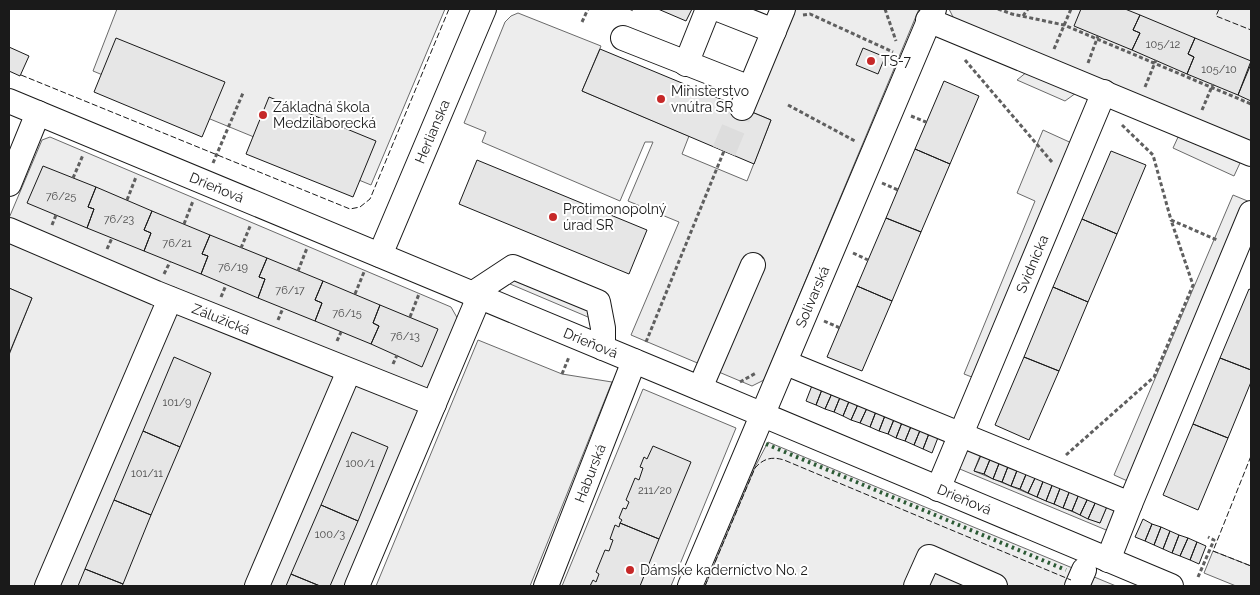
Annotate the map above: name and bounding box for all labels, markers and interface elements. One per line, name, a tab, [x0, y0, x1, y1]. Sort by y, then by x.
house number: 105/12	[1146, 38, 1180, 51]
place label: TS-7	[881, 53, 911, 69]
marker: TS-7	[865, 55, 877, 67]
house number: 105/10	[1201, 63, 1237, 76]
place label: Ministerstvo vnútra SR	[671, 83, 749, 115]
marker: Ministerstvo vnútra SR	[655, 93, 667, 105]
street label: Herlianska	[412, 97, 453, 166]
place label: Základná škola Medzilaborecká	[273, 99, 376, 131]
marker: Základná škola Medzilaborecká	[257, 109, 269, 121]
street label: Drieňová	[187, 169, 246, 206]
house number: 76/25	[46, 190, 76, 203]
place label: Protimonopolný úrad SR	[563, 201, 667, 233]
marker: Protimonopolný úrad SR	[547, 211, 559, 223]
house number: 76/23	[104, 213, 134, 226]
street label: Svidnícka	[1013, 232, 1051, 295]
house number: 76/21	[162, 237, 192, 250]
house number: 76/19	[218, 261, 248, 274]
street label: Solivarská	[792, 264, 832, 330]
house number: 76/17	[275, 284, 305, 297]
street label: Zálužická	[190, 300, 252, 338]
house number: 76/15	[332, 307, 362, 320]
street label: Drieňová	[561, 324, 620, 361]
house number: 76/13	[390, 330, 420, 343]
house number: 101/9	[163, 396, 191, 409]
street label: Haburská	[571, 442, 609, 505]
house number: 100/1	[345, 457, 375, 470]
house number: 101/11	[131, 467, 163, 480]
street label: Drieňová	[935, 481, 994, 518]
house number: 211/20	[638, 484, 672, 497]
house number: 100/3	[315, 528, 345, 541]
place label: Dámske kaderníctvo No. 2	[640, 562, 808, 578]
marker: Dámske kaderníctvo No. 2	[624, 564, 636, 576]

